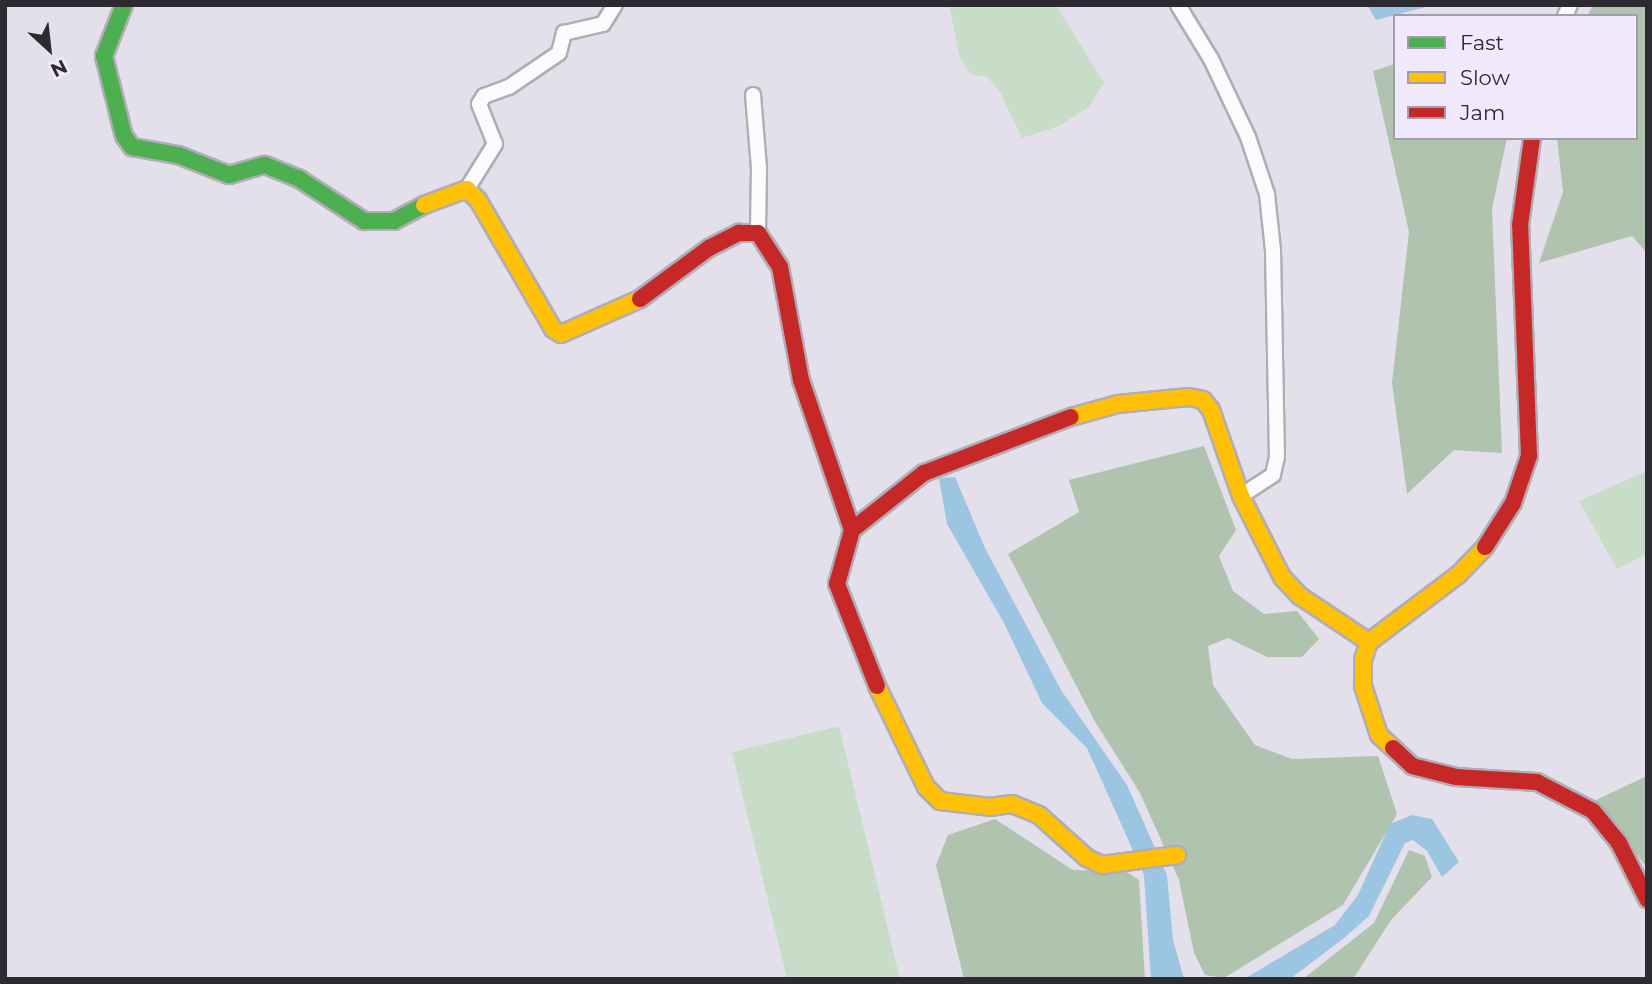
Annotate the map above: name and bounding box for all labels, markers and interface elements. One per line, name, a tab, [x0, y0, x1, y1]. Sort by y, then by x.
north arrow	[14, 14, 84, 84]
legend	[1393, 14, 1638, 140]
text: Fast	[1460, 30, 1504, 55]
text: N	[47, 54, 71, 82]
text: Slow	[1460, 65, 1510, 90]
text: Jam	[1460, 100, 1505, 125]

